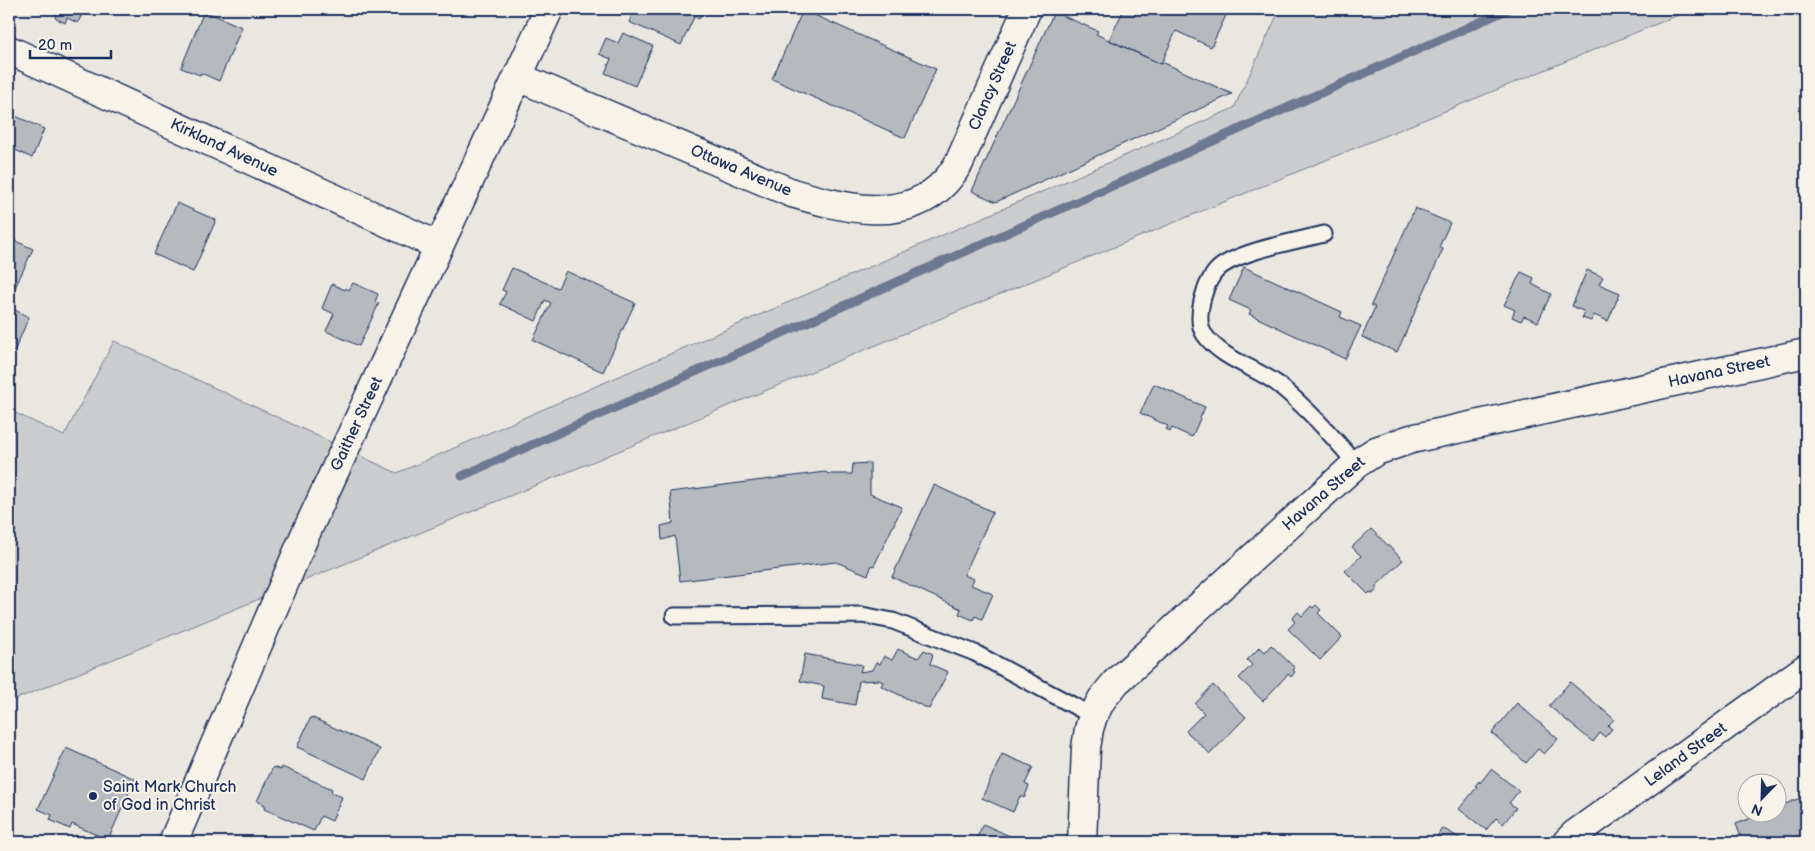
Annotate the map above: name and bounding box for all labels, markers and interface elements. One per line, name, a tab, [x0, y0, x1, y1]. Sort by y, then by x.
scale bar	[30, 28, 111, 60]
text: 20 m	[38, 36, 72, 55]
street label: Clancy Street	[965, 38, 1021, 133]
street label: Kirkland Avenue	[167, 115, 281, 181]
street label: Ottawa Avenue	[687, 141, 795, 201]
street label: Havana Street	[1666, 352, 1772, 392]
street label: Gaither Street	[327, 374, 387, 474]
street label: Havana Street	[1279, 453, 1369, 535]
street label: Leland Street	[1641, 719, 1731, 791]
north arrow	[1738, 774, 1788, 824]
place label: Saint Mark Church of God in Christ	[103, 778, 237, 815]
marker: Saint Mark Church of God in Christ	[87, 790, 99, 802]
text: N	[1749, 800, 1765, 819]

